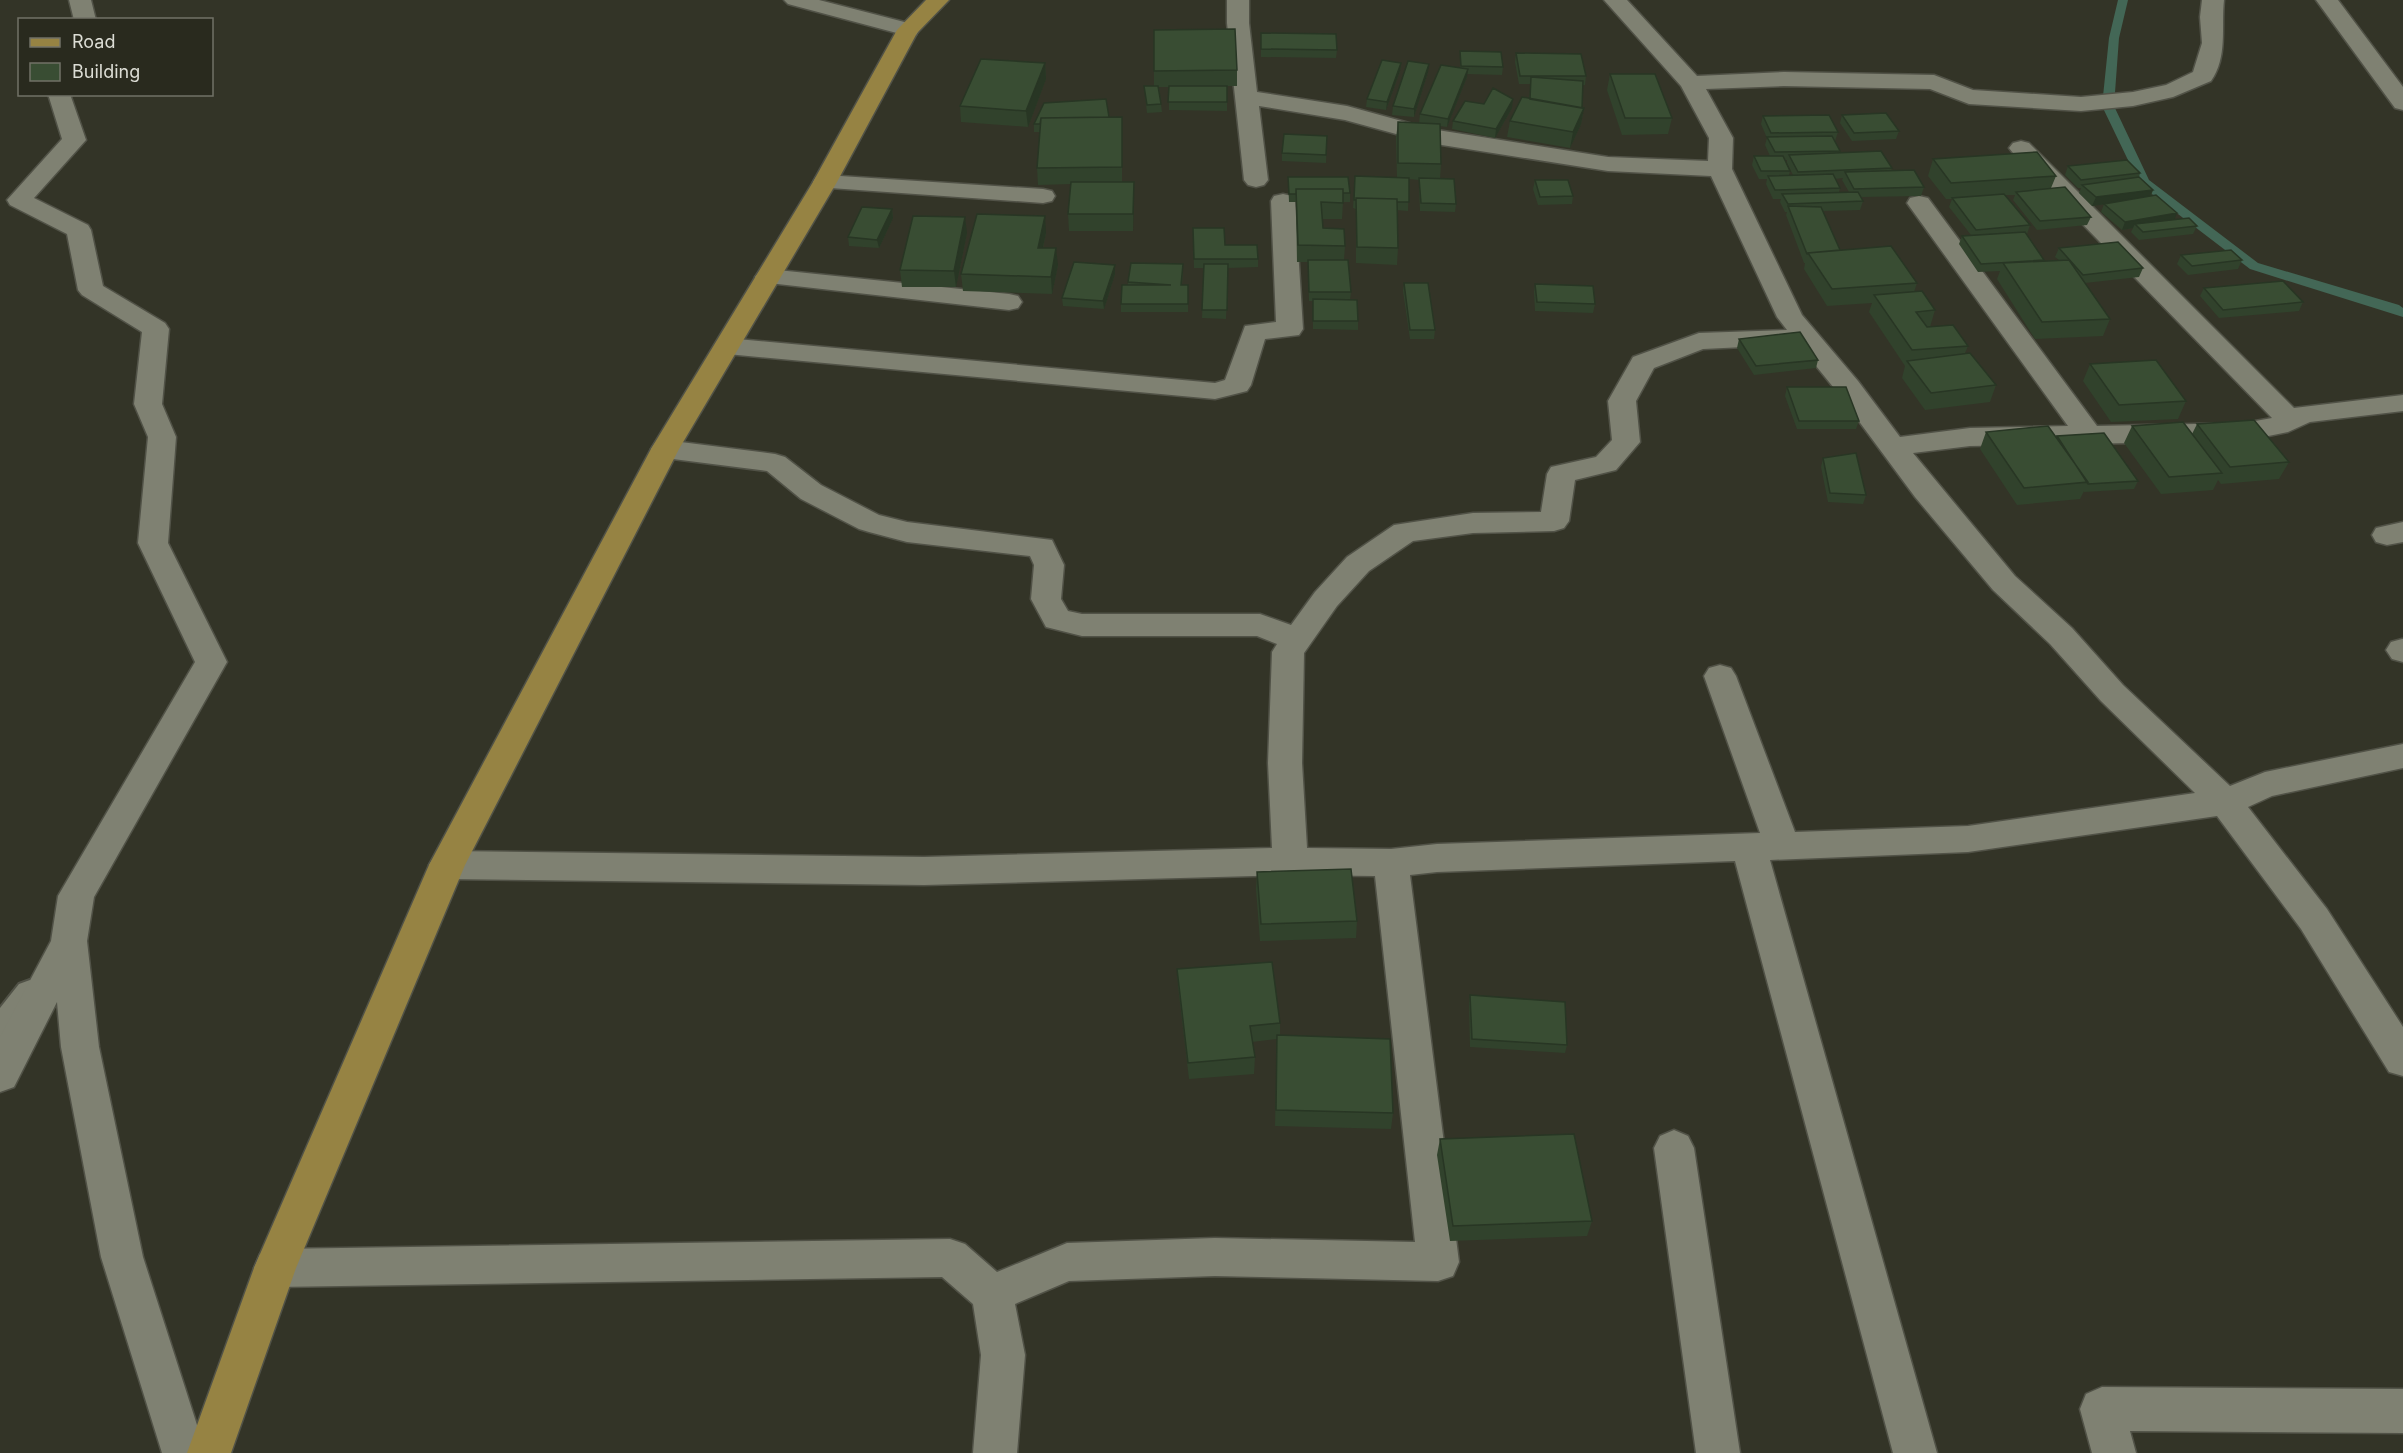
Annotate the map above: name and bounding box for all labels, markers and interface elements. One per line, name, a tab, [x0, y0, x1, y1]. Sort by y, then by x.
legend	[18, 18, 213, 96]
text: Road	[72, 31, 115, 52]
text: Building	[72, 61, 140, 82]

